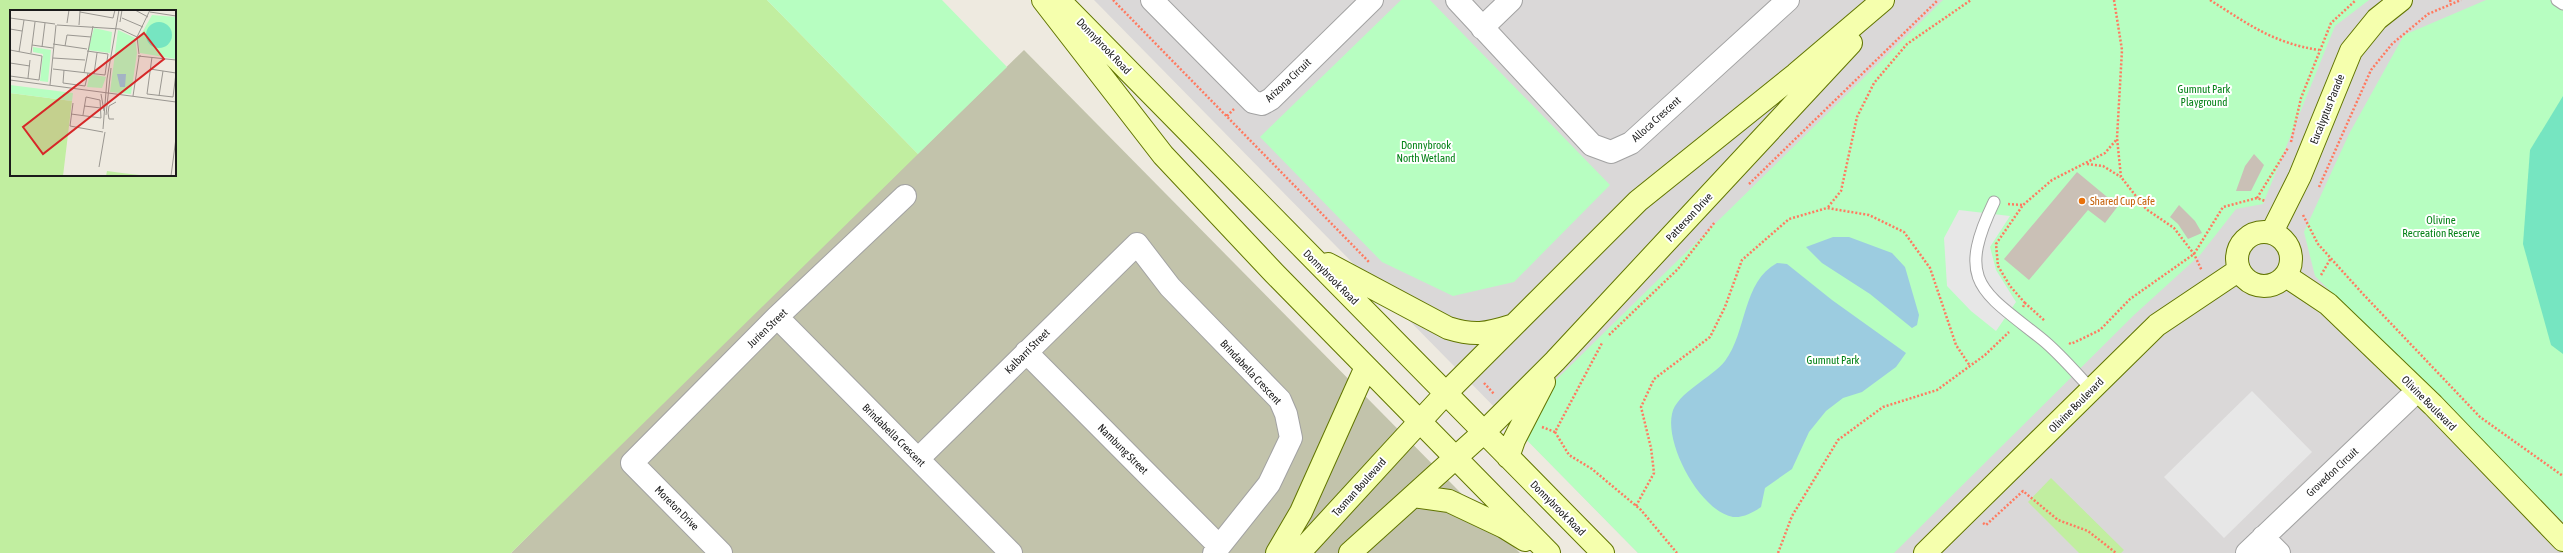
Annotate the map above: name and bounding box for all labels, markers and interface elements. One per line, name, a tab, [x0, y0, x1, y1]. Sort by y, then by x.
inset map	[10, 10, 176, 176]
street label: Donnybrook Road	[1074, 16, 1134, 76]
street label: Arizona Circuit	[1263, 56, 1313, 104]
street label: Eucalyptus Parade	[2308, 72, 2346, 146]
park label: Gumnut Park Playground	[2178, 83, 2231, 108]
street label: Alloca Crescent	[1629, 94, 1683, 144]
park label: Donnybrook North Wetland	[1396, 139, 1456, 164]
street label: Patterson Drive	[1663, 190, 1715, 244]
place label: Shared Cup Cafe	[2090, 195, 2155, 207]
marker: Shared Cup Cafe	[2077, 196, 2087, 206]
park label: Olivine Recreation Reserve	[2402, 214, 2480, 239]
street label: Donnybrook Road	[1301, 247, 1361, 307]
street label: Jurien Street	[745, 306, 789, 350]
street label: Kalbarri Street	[1002, 326, 1052, 376]
street label: Brindabella Crescent	[1218, 337, 1284, 407]
park label: Gumnut Park	[1807, 354, 1860, 366]
street label: Olivine Boulevard	[2399, 373, 2459, 433]
street label: Olivine Boulevard	[2046, 375, 2106, 435]
street label: Brindabella Crescent	[860, 401, 928, 469]
street label: Nambung Street	[1096, 422, 1150, 476]
street label: Grovedon Circuit	[2304, 445, 2360, 499]
street label: Tasman Boulevard	[1330, 455, 1388, 519]
street label: Donnybrook Road	[1528, 478, 1588, 538]
street label: Moreton Drive	[653, 484, 701, 532]

